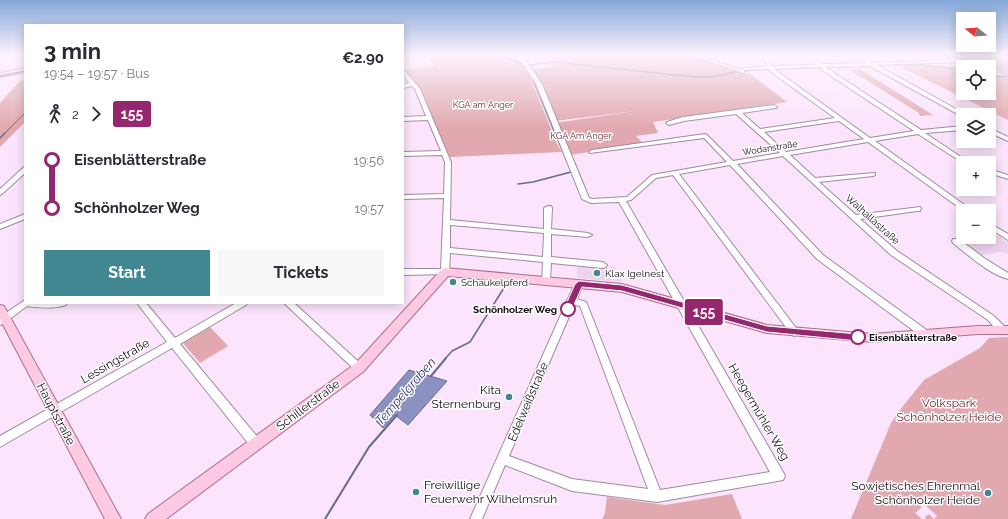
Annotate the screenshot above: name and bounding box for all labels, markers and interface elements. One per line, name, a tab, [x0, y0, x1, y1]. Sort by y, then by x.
north arrow	[956, 12, 996, 52]
map controls	[956, 12, 996, 244]
text: 3 min	[44, 38, 101, 64]
text: €2.90	[342, 49, 384, 67]
button: locate	[956, 60, 996, 100]
text: 19:54 – 19:57 · Bus	[44, 66, 149, 81]
park label: KGA am Anger	[453, 100, 514, 110]
icon: walk	[44, 103, 66, 125]
icon: forward	[85, 103, 107, 125]
text: 155	[121, 106, 143, 122]
text: 2	[72, 107, 79, 122]
button: layers	[956, 108, 996, 148]
park label: KGA Am Anger	[550, 131, 613, 141]
street label: Wodanstraße	[742, 139, 799, 157]
text: Eisenblätterstraße	[74, 151, 206, 169]
text: 19:56	[353, 153, 384, 168]
button: +	[956, 156, 996, 196]
street label: Walhallastraße	[843, 192, 902, 247]
text: Schönholzer Weg	[74, 199, 200, 217]
text: 19:57	[354, 201, 384, 216]
button: −	[956, 204, 996, 244]
button: Start	[44, 250, 210, 296]
button: Tickets	[218, 250, 384, 296]
marker: Klax Igelnest	[592, 268, 602, 278]
place label: Klax Igelnest	[605, 268, 665, 279]
marker: Schaukelpferd	[448, 277, 458, 287]
place label: Schaukelpferd	[461, 277, 528, 288]
line badge: 155	[681, 299, 727, 325]
marker: Schönholzer Weg	[560, 301, 576, 317]
place label: Schönholzer Weg	[473, 304, 557, 315]
text: 155	[693, 304, 715, 320]
marker: Eisenblätterstraße	[850, 329, 866, 345]
place label: Eisenblätterstraße	[869, 332, 957, 343]
street label: Lessingstraße	[78, 336, 152, 386]
water label: Tempelgraben	[372, 355, 439, 428]
street label: Edelweißstraße	[505, 360, 551, 444]
street label: Heegermühler Weg	[725, 361, 793, 463]
street label: Schillerstraße	[274, 377, 342, 433]
street label: Hauptstraße	[34, 381, 78, 447]
place label: Kita Sternenburg	[432, 383, 501, 411]
marker: Kita Sternenburg	[504, 392, 514, 402]
park label: Volkspark Schönholzer Heide	[896, 396, 1002, 424]
place label: Freiwillige Feuerwehr Wilhelmsruh	[424, 478, 557, 506]
place label: Sowjetisches Ehrenmal Schönholzer Heide	[851, 479, 981, 507]
marker: Freiwillige Feuerwehr Wilhelmsruh	[411, 487, 421, 497]
marker: Sowjetisches Ehrenmal Schönholzer Heide	[983, 488, 993, 498]

